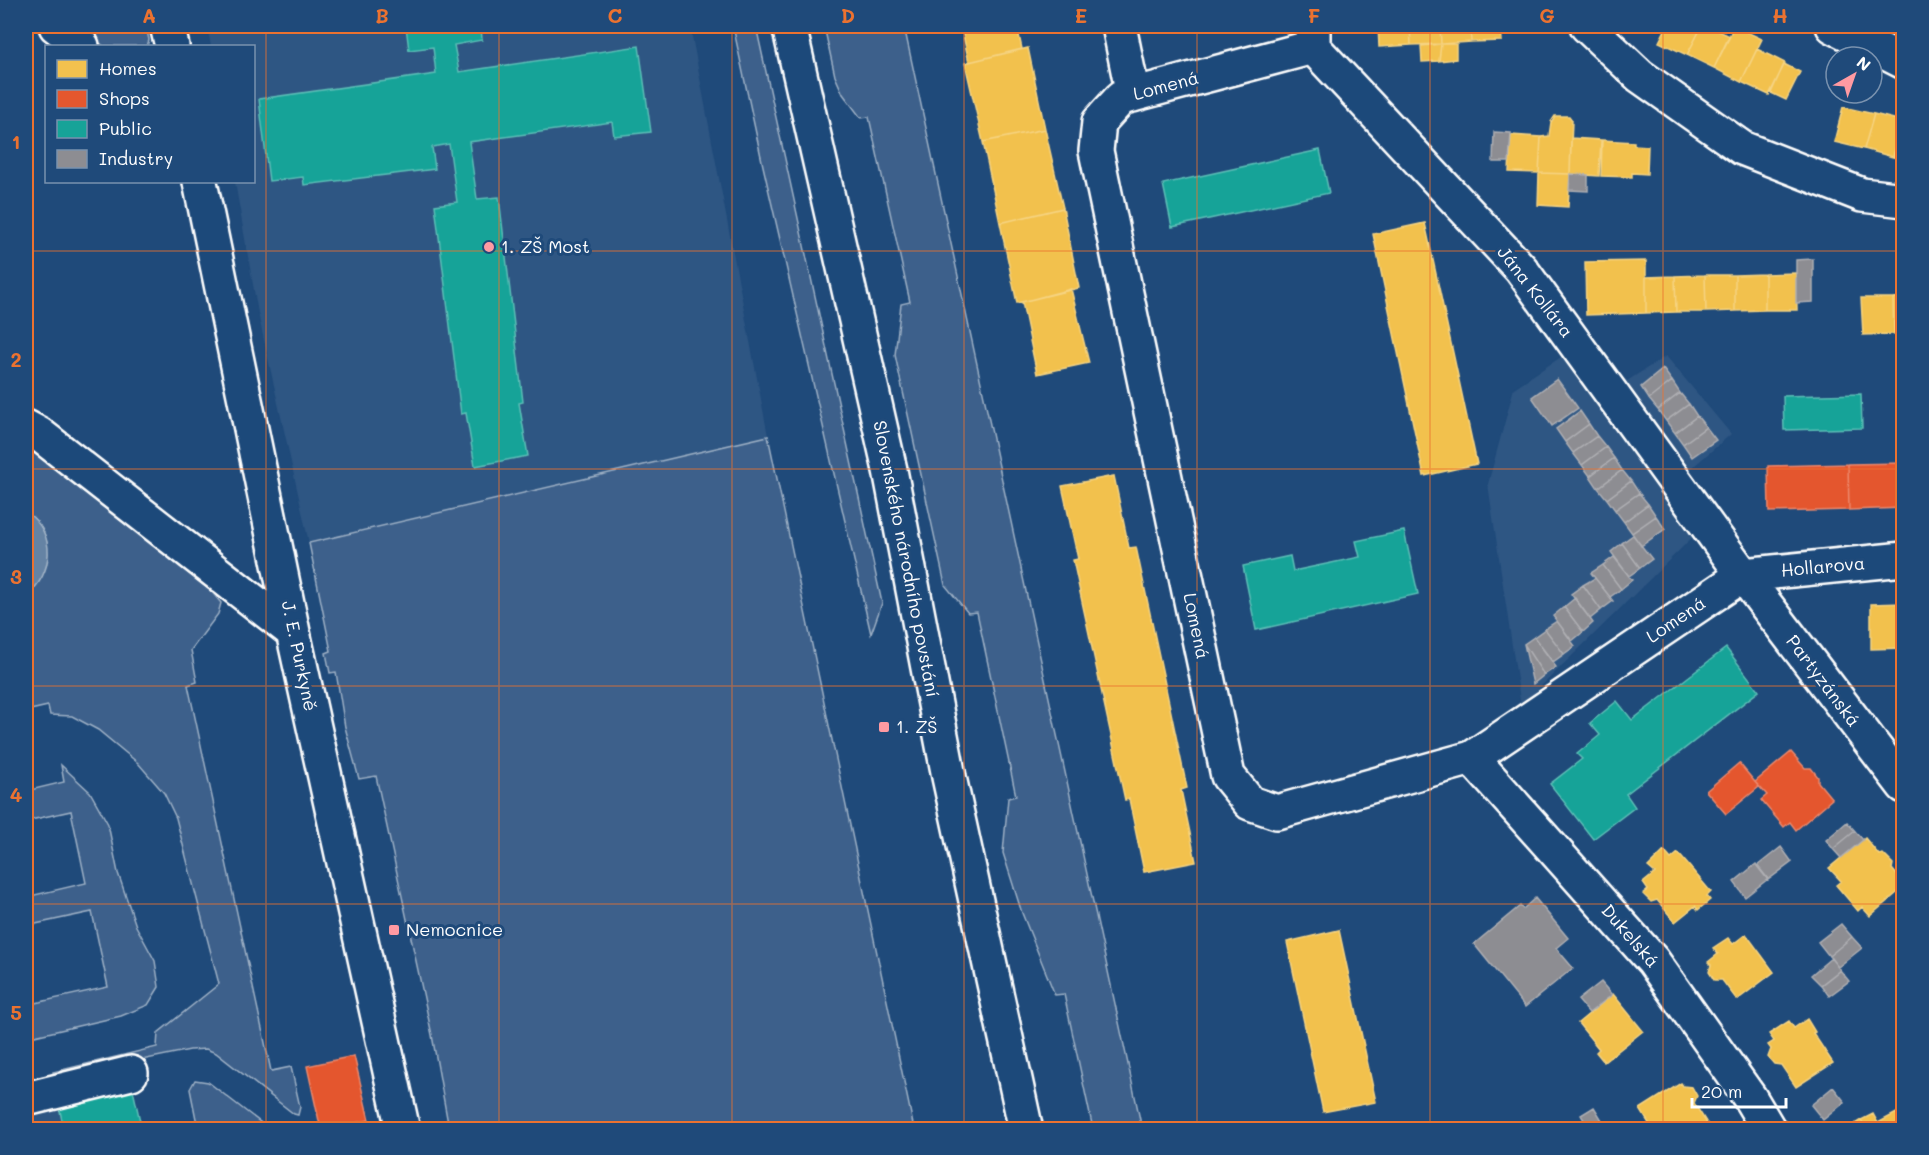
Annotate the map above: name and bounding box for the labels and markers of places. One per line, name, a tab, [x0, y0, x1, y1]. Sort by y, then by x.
place label: 1. ZŠ Most	[501, 234, 590, 258]
marker: 1. ZŠ Most	[482, 240, 496, 254]
place label: 1. ZŠ	[896, 714, 937, 738]
marker: 1. ZŠ	[877, 720, 891, 734]
place label: Nemocnice	[406, 917, 503, 941]
marker: Nemocnice	[387, 923, 401, 937]

